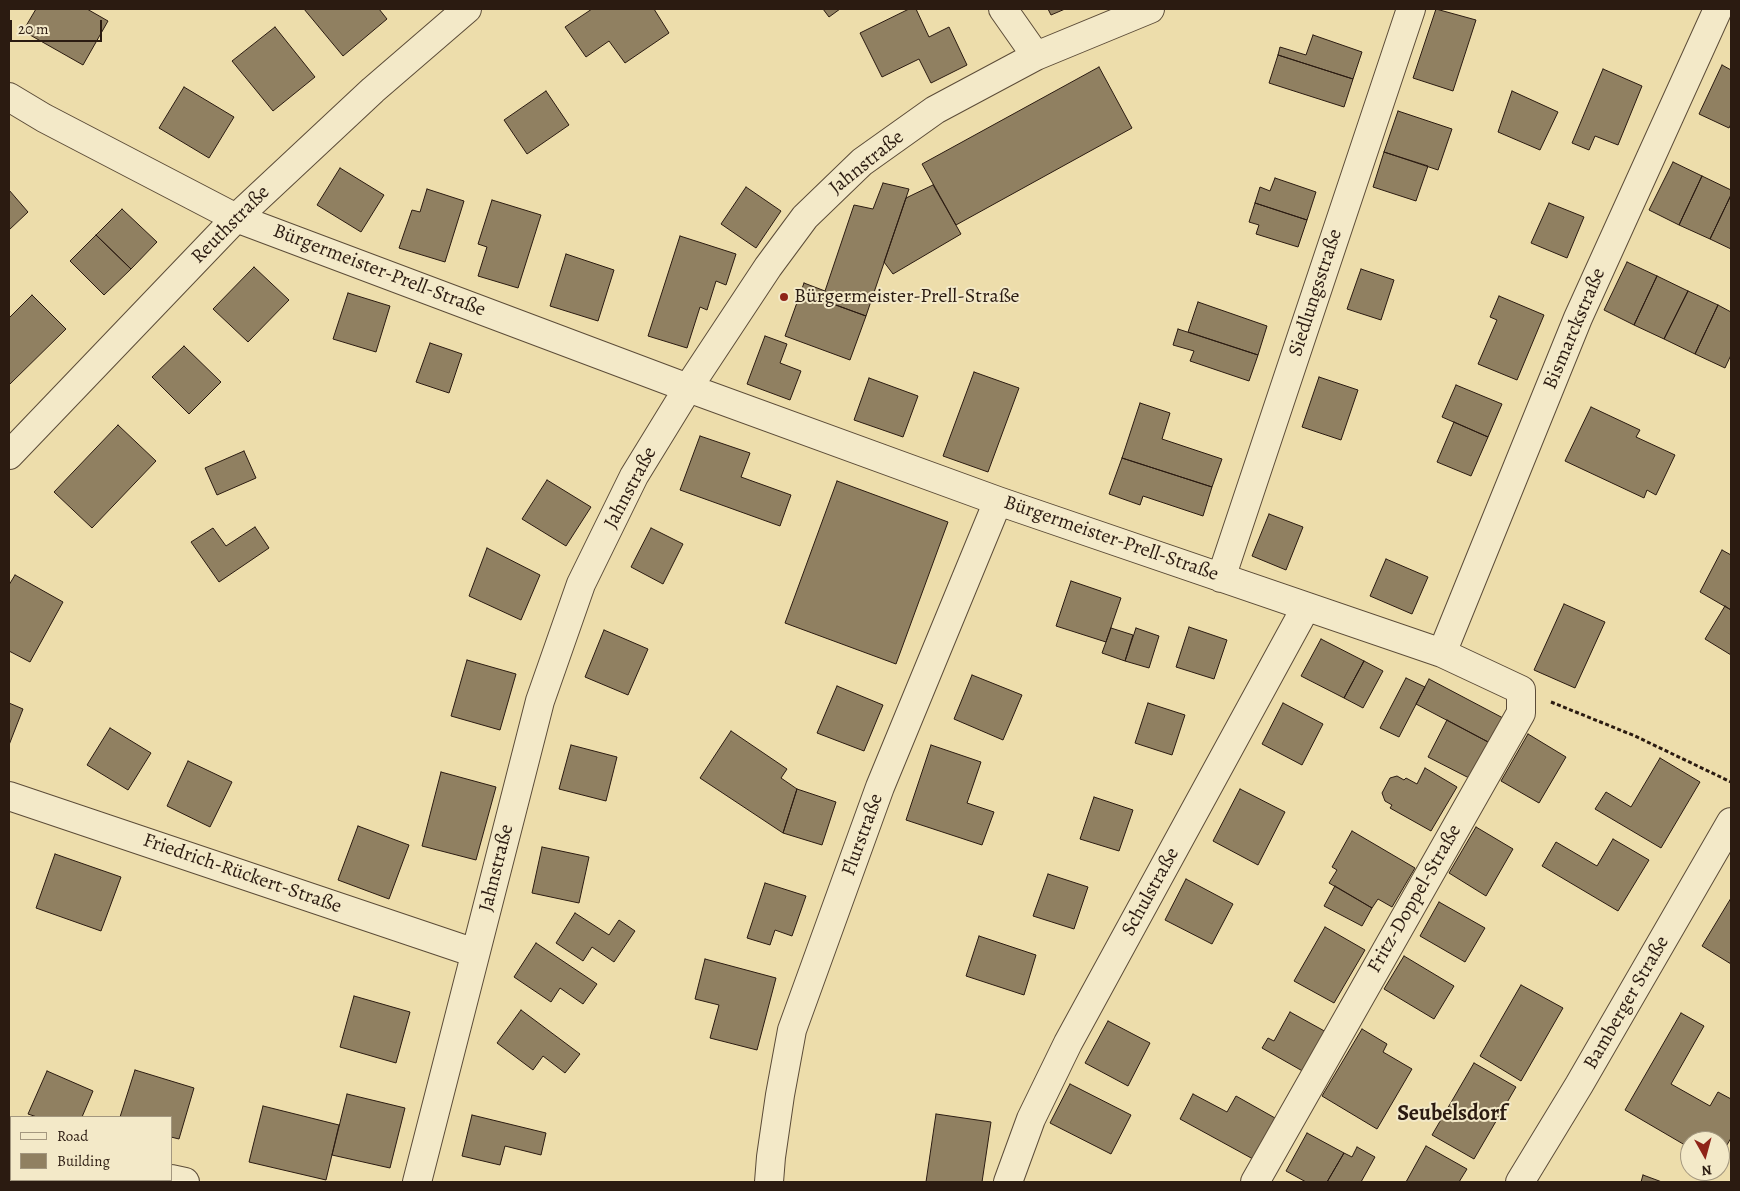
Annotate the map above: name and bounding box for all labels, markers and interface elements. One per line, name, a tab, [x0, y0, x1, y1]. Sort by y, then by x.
scale bar	[12, 10, 105, 42]
text: 20 m	[18, 19, 49, 39]
street label: Jahnstraße	[825, 126, 909, 200]
street label: Reuthstraße	[187, 181, 275, 269]
street label: Bürgermeister-Prell-Straße	[269, 219, 489, 323]
street label: Siedlungsstraße	[1284, 226, 1348, 360]
street label: Bismarckstraße	[1539, 265, 1611, 393]
place label: Bürgermeister-Prell-Straße	[794, 285, 1020, 309]
marker: Bürgermeister-Prell-Straße	[778, 291, 790, 303]
street label: Jahnstraße	[599, 443, 663, 533]
street label: Bürgermeister-Prell-Straße	[1000, 491, 1222, 587]
street label: Flurstraße	[837, 791, 889, 879]
street label: Fritz-Doppel-Straße	[1363, 821, 1467, 977]
street label: Jahnstraße	[475, 822, 519, 914]
street label: Friedrich-Rückert-Straße	[140, 829, 344, 919]
street label: Schulstraße	[1117, 844, 1185, 940]
street label: Bamberger Straße	[1579, 932, 1675, 1074]
district label: Seubelsdorf	[1397, 1102, 1507, 1128]
legend	[10, 1116, 172, 1181]
text: Road	[57, 1126, 88, 1146]
north arrow	[1680, 1131, 1730, 1181]
text: Building	[57, 1151, 110, 1171]
text: N	[1701, 1160, 1713, 1180]

